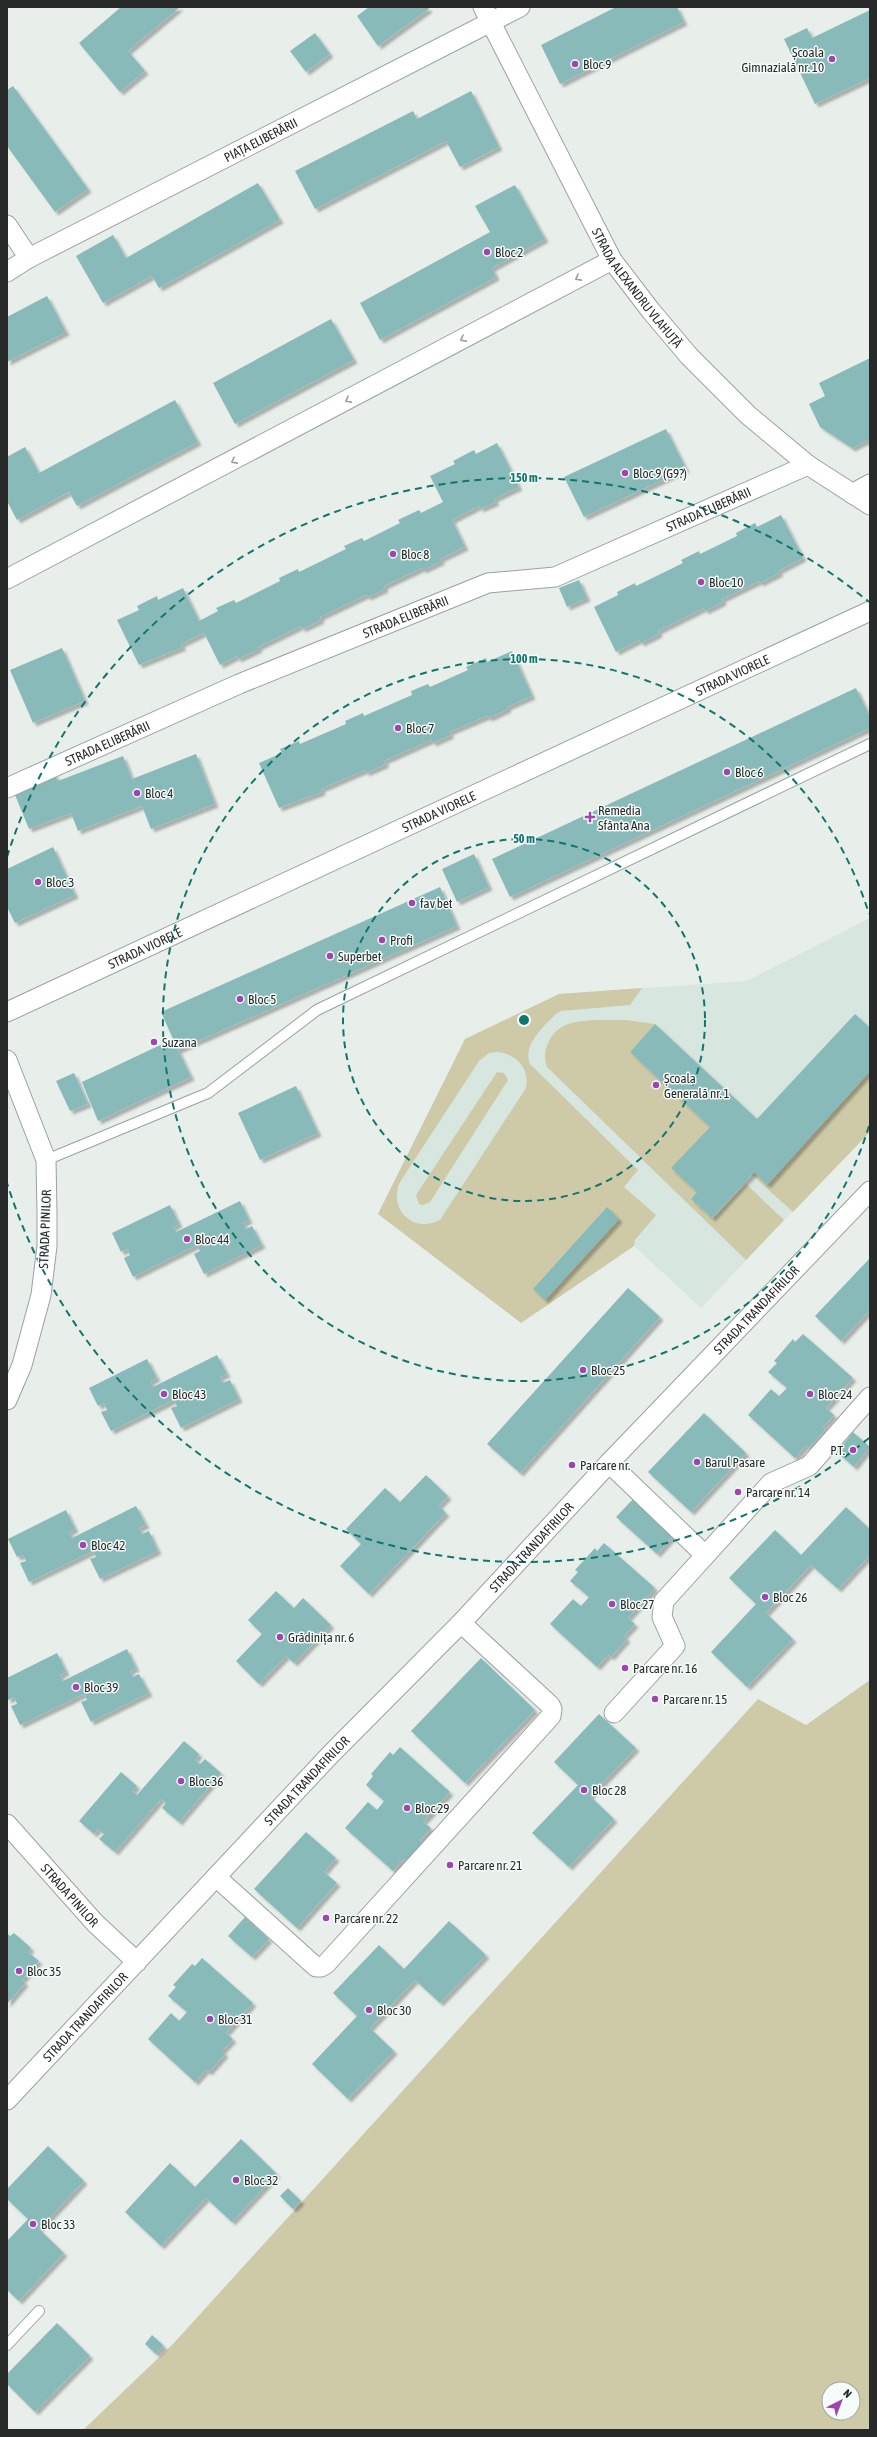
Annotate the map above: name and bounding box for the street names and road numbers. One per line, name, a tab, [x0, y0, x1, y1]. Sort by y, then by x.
street label: PIAȚA ELIBERĂRII	[221, 115, 300, 165]
street label: STRADA ALEXANDRU VLAHUȚĂ	[589, 225, 686, 351]
street label: STRADA ELIBERĂRII	[664, 484, 753, 534]
street label: STRADA ELIBERĂRII	[361, 592, 451, 641]
street label: STRADA VIORELE	[693, 651, 772, 698]
street label: STRADA ELIBERĂRII	[63, 718, 152, 768]
street label: STRADA VIORELE	[400, 788, 478, 835]
street label: STRADA VIORELE	[106, 924, 184, 971]
street label: STRADA PINILOR	[36, 1189, 54, 1269]
street label: STRADA TRANDAFIRILOR	[710, 1262, 802, 1357]
street label: STRADA TRANDAFIRILOR	[486, 1499, 577, 1595]
street label: STRADA TRANDAFIRILOR	[261, 1733, 352, 1828]
street label: STRADA PINILOR	[38, 1860, 102, 1930]
street label: STRADA TRANDAFIRILOR	[40, 1969, 131, 2065]

